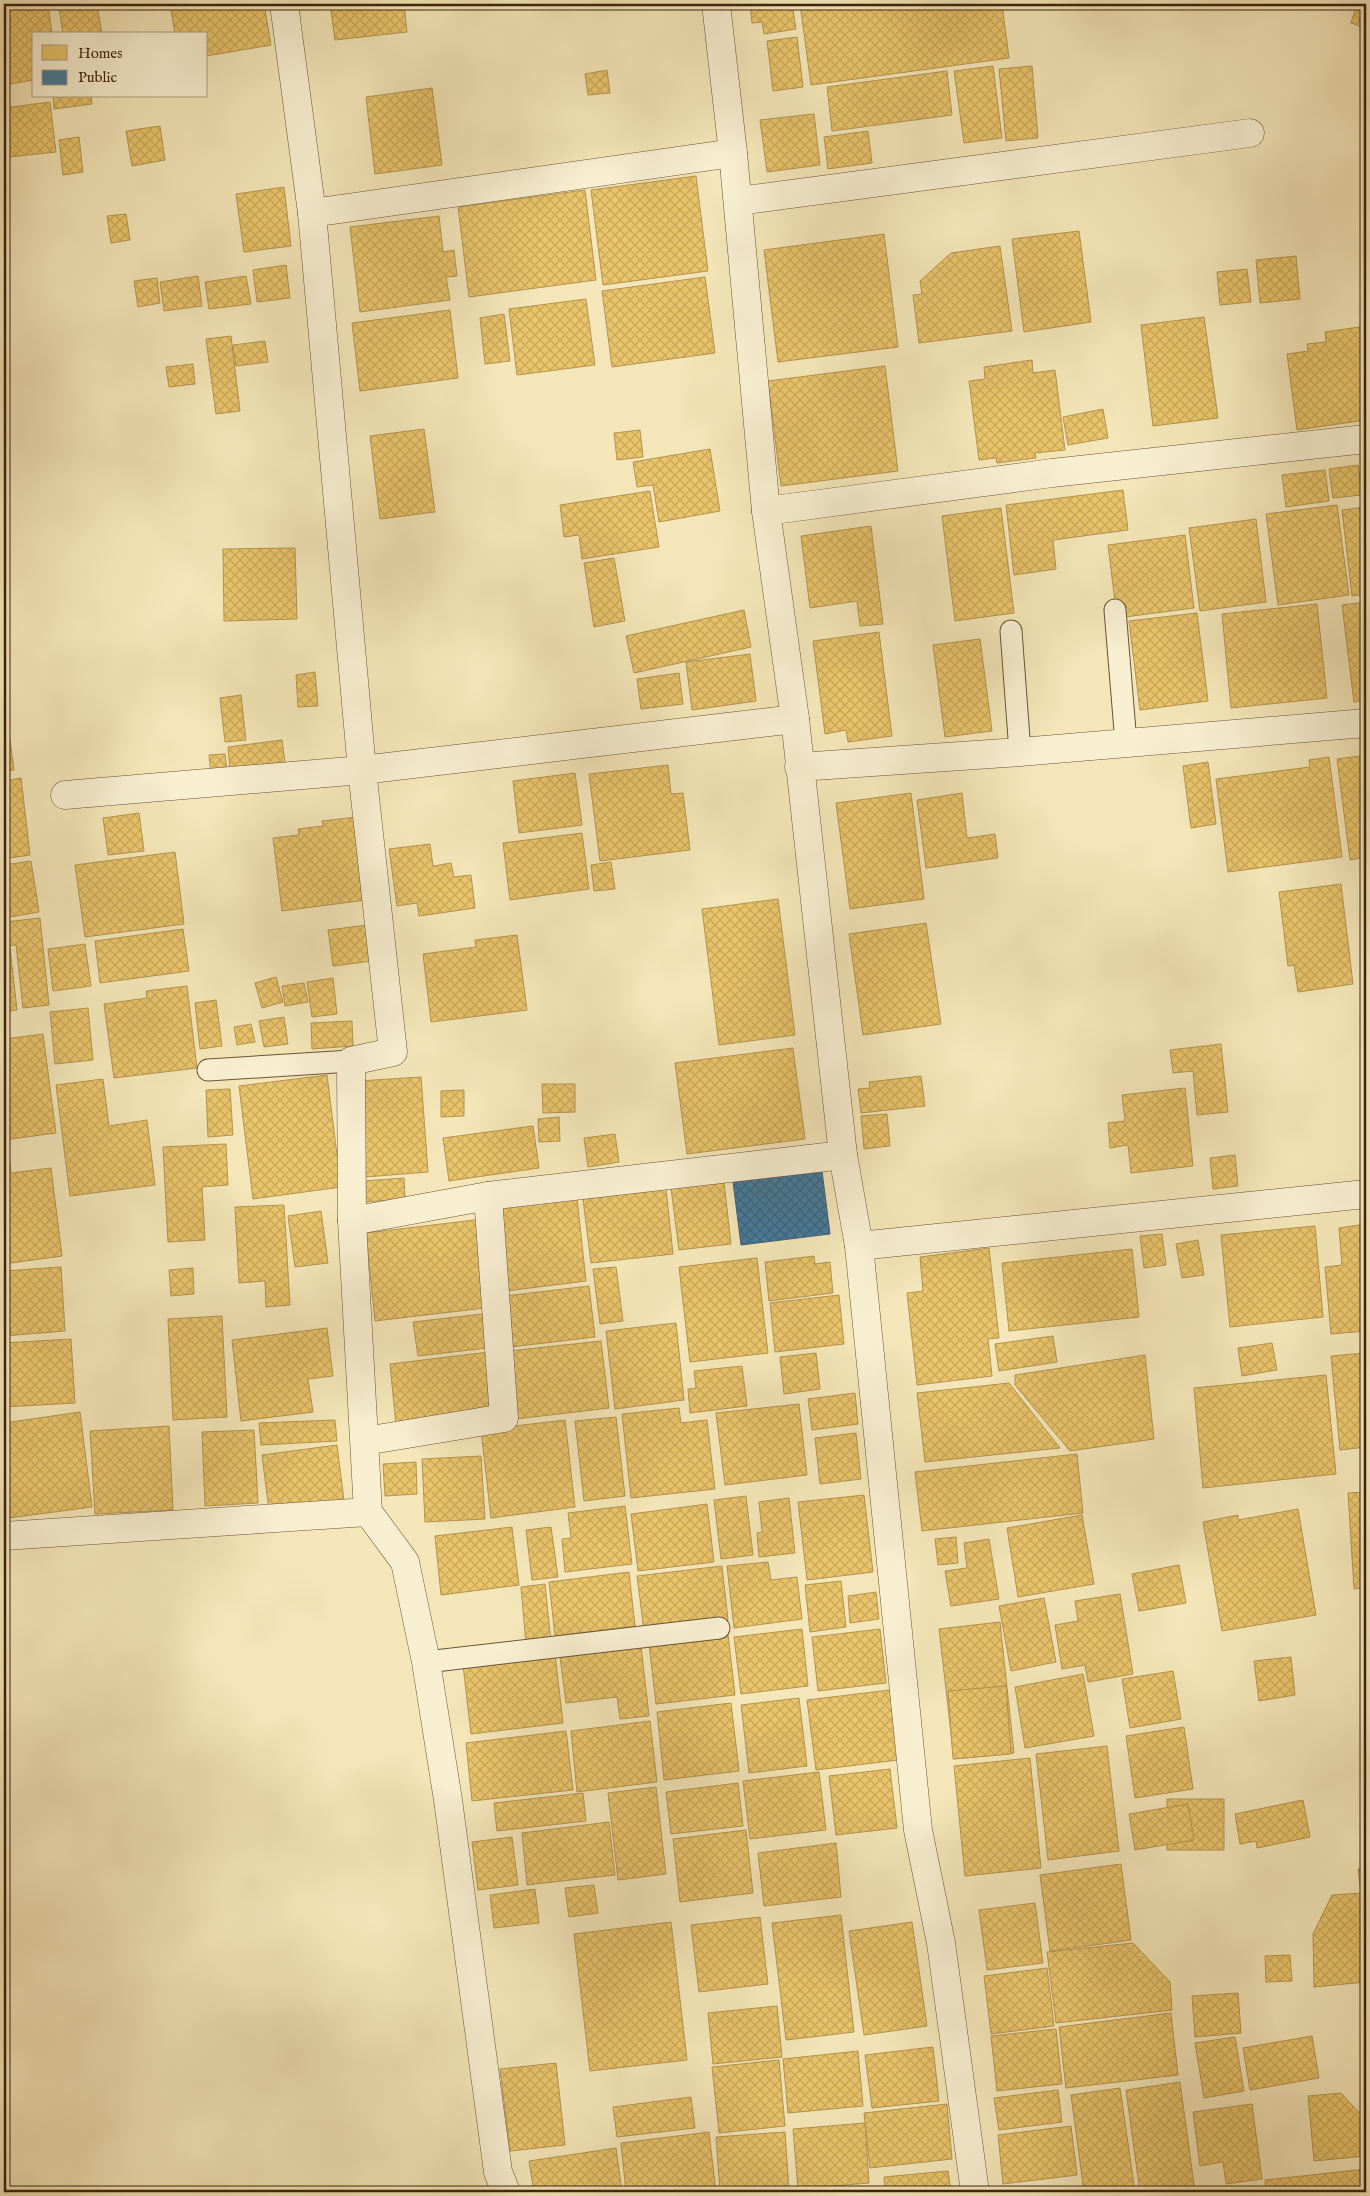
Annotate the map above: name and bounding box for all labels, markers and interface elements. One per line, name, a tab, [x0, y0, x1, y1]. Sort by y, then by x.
legend	[32, 32, 208, 98]
text: Homes	[78, 44, 122, 63]
text: Public	[78, 68, 117, 87]

